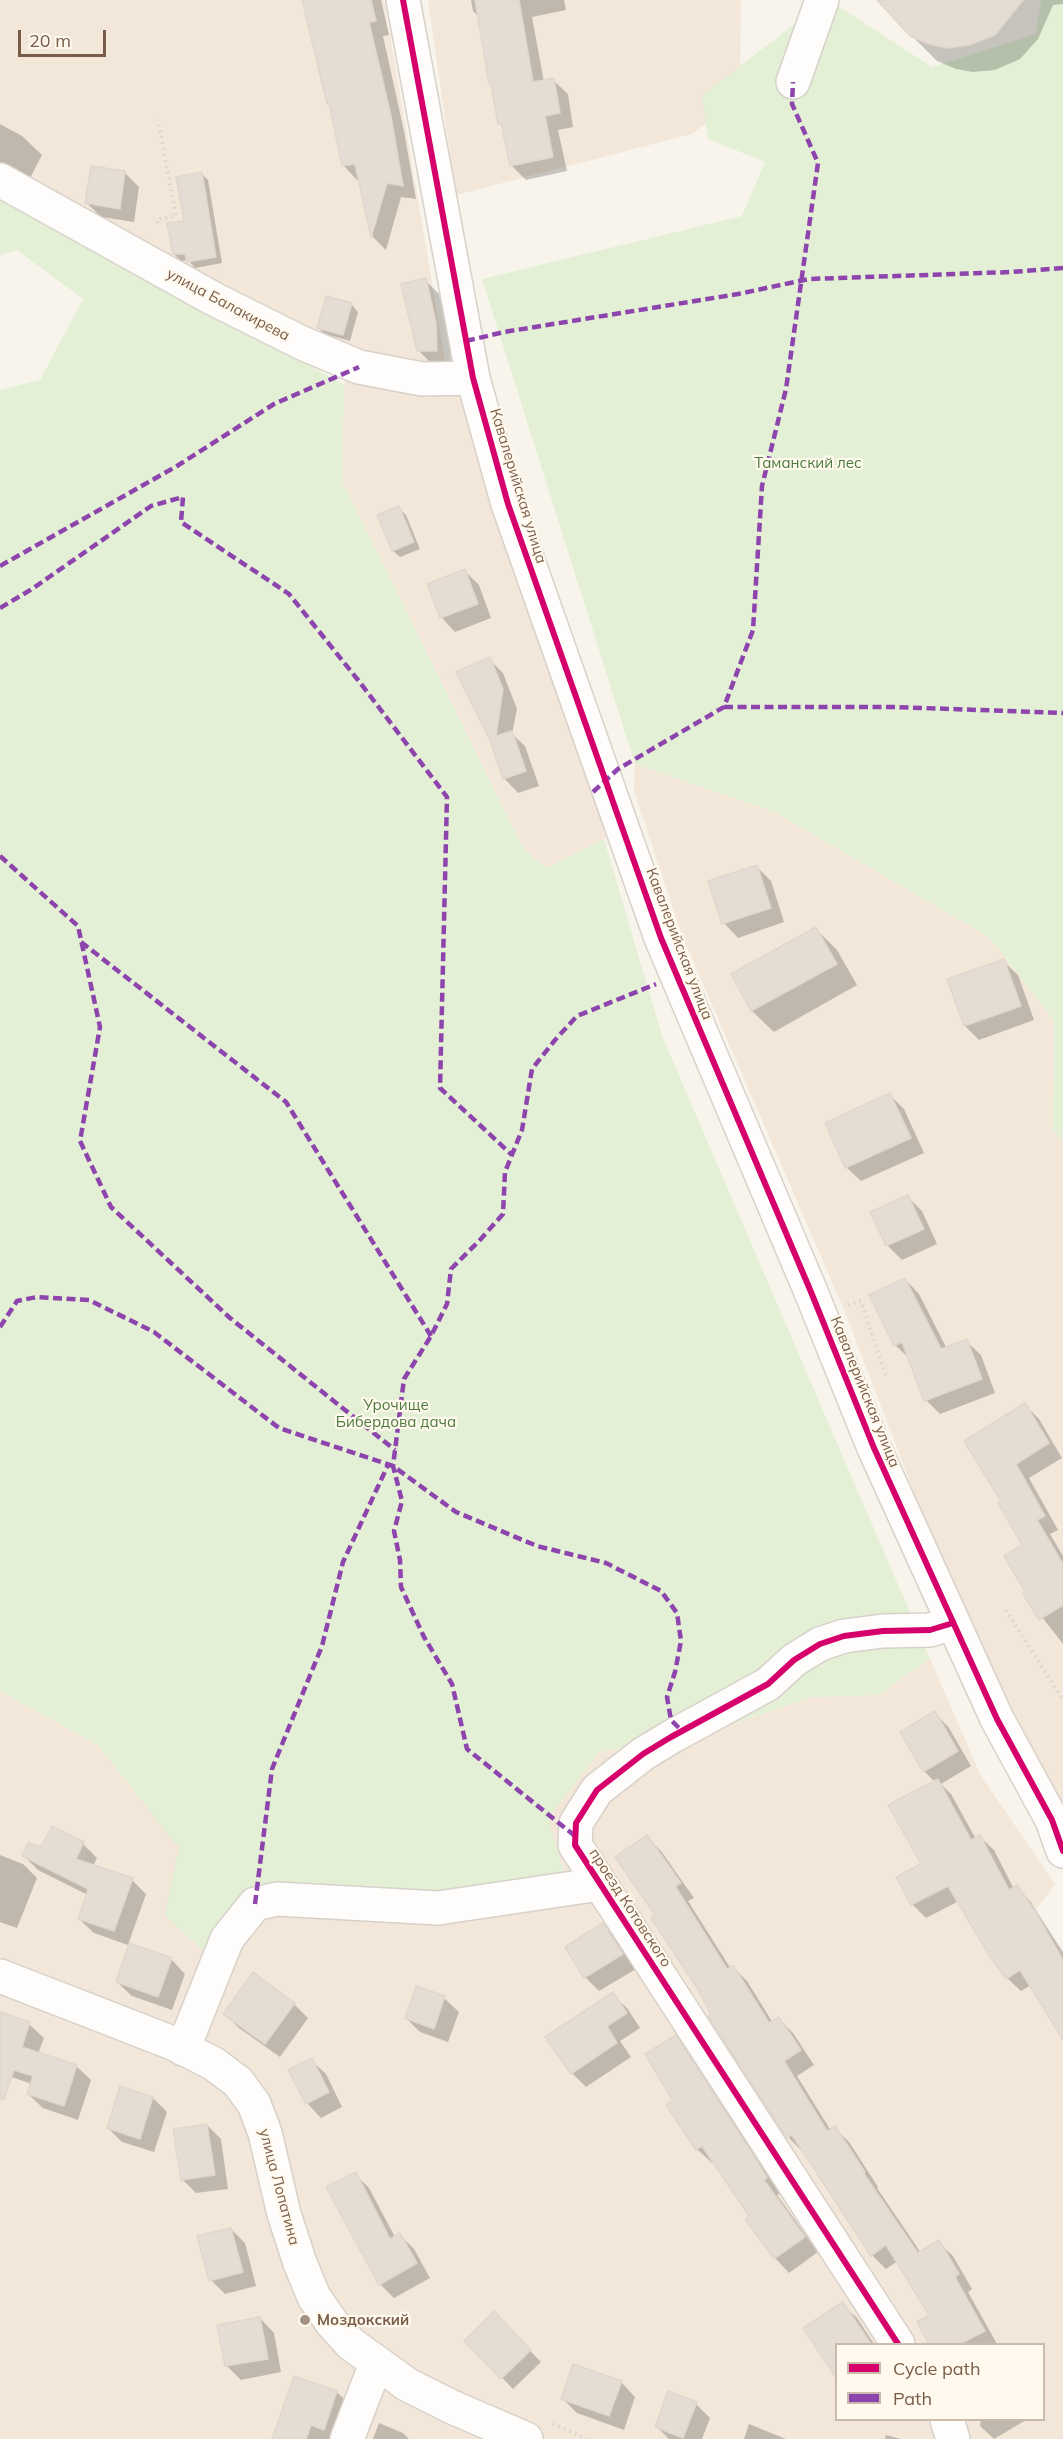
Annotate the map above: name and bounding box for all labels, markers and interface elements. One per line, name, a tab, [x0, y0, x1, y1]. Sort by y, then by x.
scale bar	[21, 18, 110, 56]
text: 20 m	[29, 29, 71, 52]
street label: улица Балакирева	[163, 265, 293, 345]
street label: Кавалерийская улица	[486, 406, 550, 566]
park label: Таманский лес	[754, 454, 862, 472]
street label: Кавалерийская улица	[642, 865, 716, 1023]
street label: Кавалерийская улица	[826, 1314, 904, 1470]
park label: Урочище Бибердова дача	[336, 1396, 456, 1431]
street label: проезд Котовского	[585, 1845, 675, 1971]
street label: улица Лопатина	[255, 2127, 303, 2247]
place label: Моздокский	[317, 2311, 409, 2329]
marker: Моздокский	[298, 2313, 312, 2327]
legend	[835, 2343, 1045, 2421]
text: Cycle path	[893, 2357, 980, 2380]
text: Path	[893, 2387, 932, 2410]

